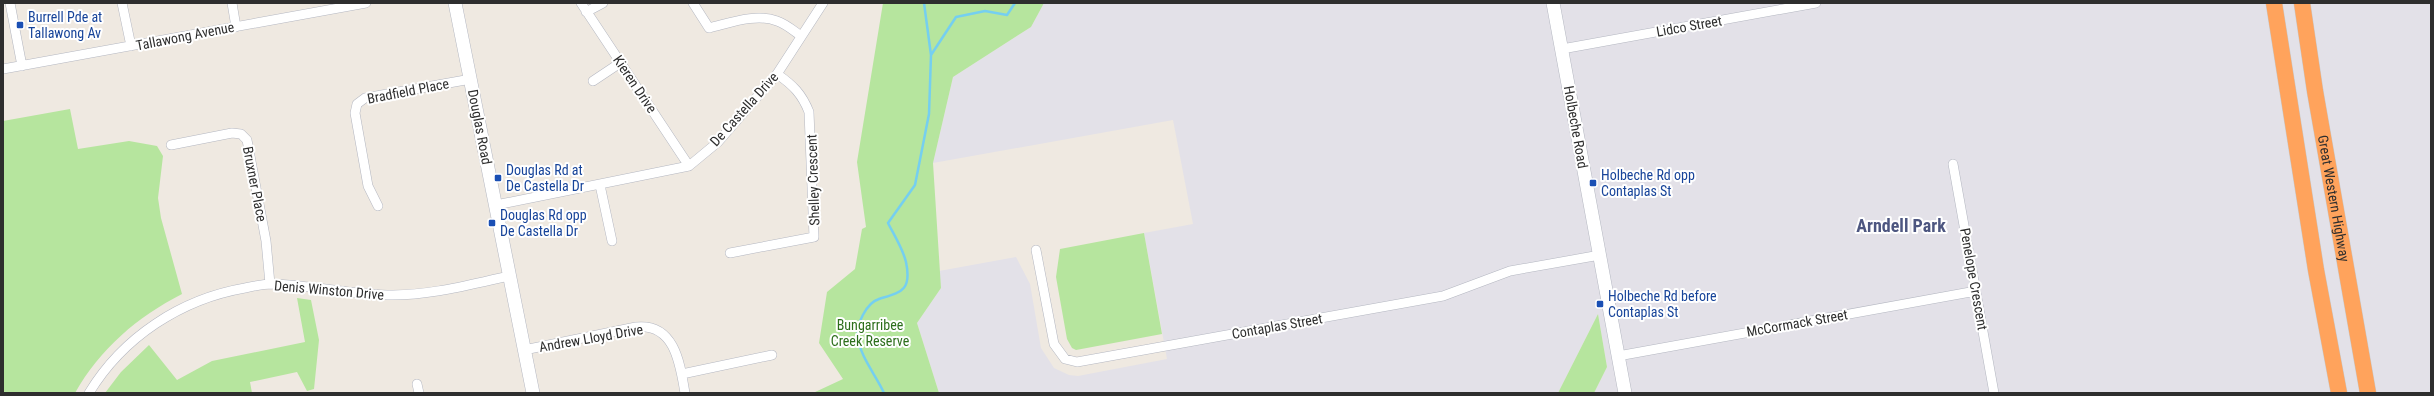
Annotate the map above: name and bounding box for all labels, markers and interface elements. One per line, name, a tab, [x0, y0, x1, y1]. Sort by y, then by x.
place label: Burrell Pde at Tallawong Av	[28, 9, 102, 41]
street label: Lidco Street	[1655, 12, 1723, 40]
street label: Tallawong Avenue	[135, 19, 236, 53]
marker: Burrell Pde at Tallawong Av	[15, 20, 25, 30]
street label: Kieren Drive	[610, 52, 660, 116]
street label: De Castella Drive	[707, 68, 782, 149]
street label: Bradfield Place	[366, 75, 451, 107]
street label: Holbeche Road	[1561, 84, 1591, 170]
street label: Douglas Road	[465, 88, 495, 166]
street label: Shelley Crescent	[803, 134, 823, 226]
street label: Great Western Highway	[2315, 134, 2353, 263]
street label: Bruxner Place	[240, 145, 270, 223]
place label: Douglas Rd at De Castella Dr	[506, 162, 584, 194]
place label: Holbeche Rd opp Contaplas St	[1601, 167, 1695, 199]
marker: Douglas Rd at De Castella Dr	[493, 173, 503, 183]
marker: Holbeche Rd opp Contaplas St	[1588, 178, 1598, 188]
place label: Douglas Rd opp De Castella Dr	[500, 207, 587, 239]
district label: Arndell Park	[1856, 215, 1946, 236]
marker: Douglas Rd opp De Castella Dr	[487, 218, 497, 228]
street label: Penelope Crescent	[1957, 227, 1991, 331]
street label: Denis Winston Drive	[273, 277, 385, 303]
place label: Holbeche Rd before Contaplas St	[1608, 288, 1717, 320]
marker: Holbeche Rd before Contaplas St	[1595, 299, 1605, 309]
street label: McCormack Street	[1745, 306, 1849, 340]
street label: Contaplas Street	[1230, 310, 1324, 342]
park label: Bungarribee Creek Reserve	[831, 317, 910, 349]
street label: Andrew Lloyd Drive	[538, 321, 645, 355]

